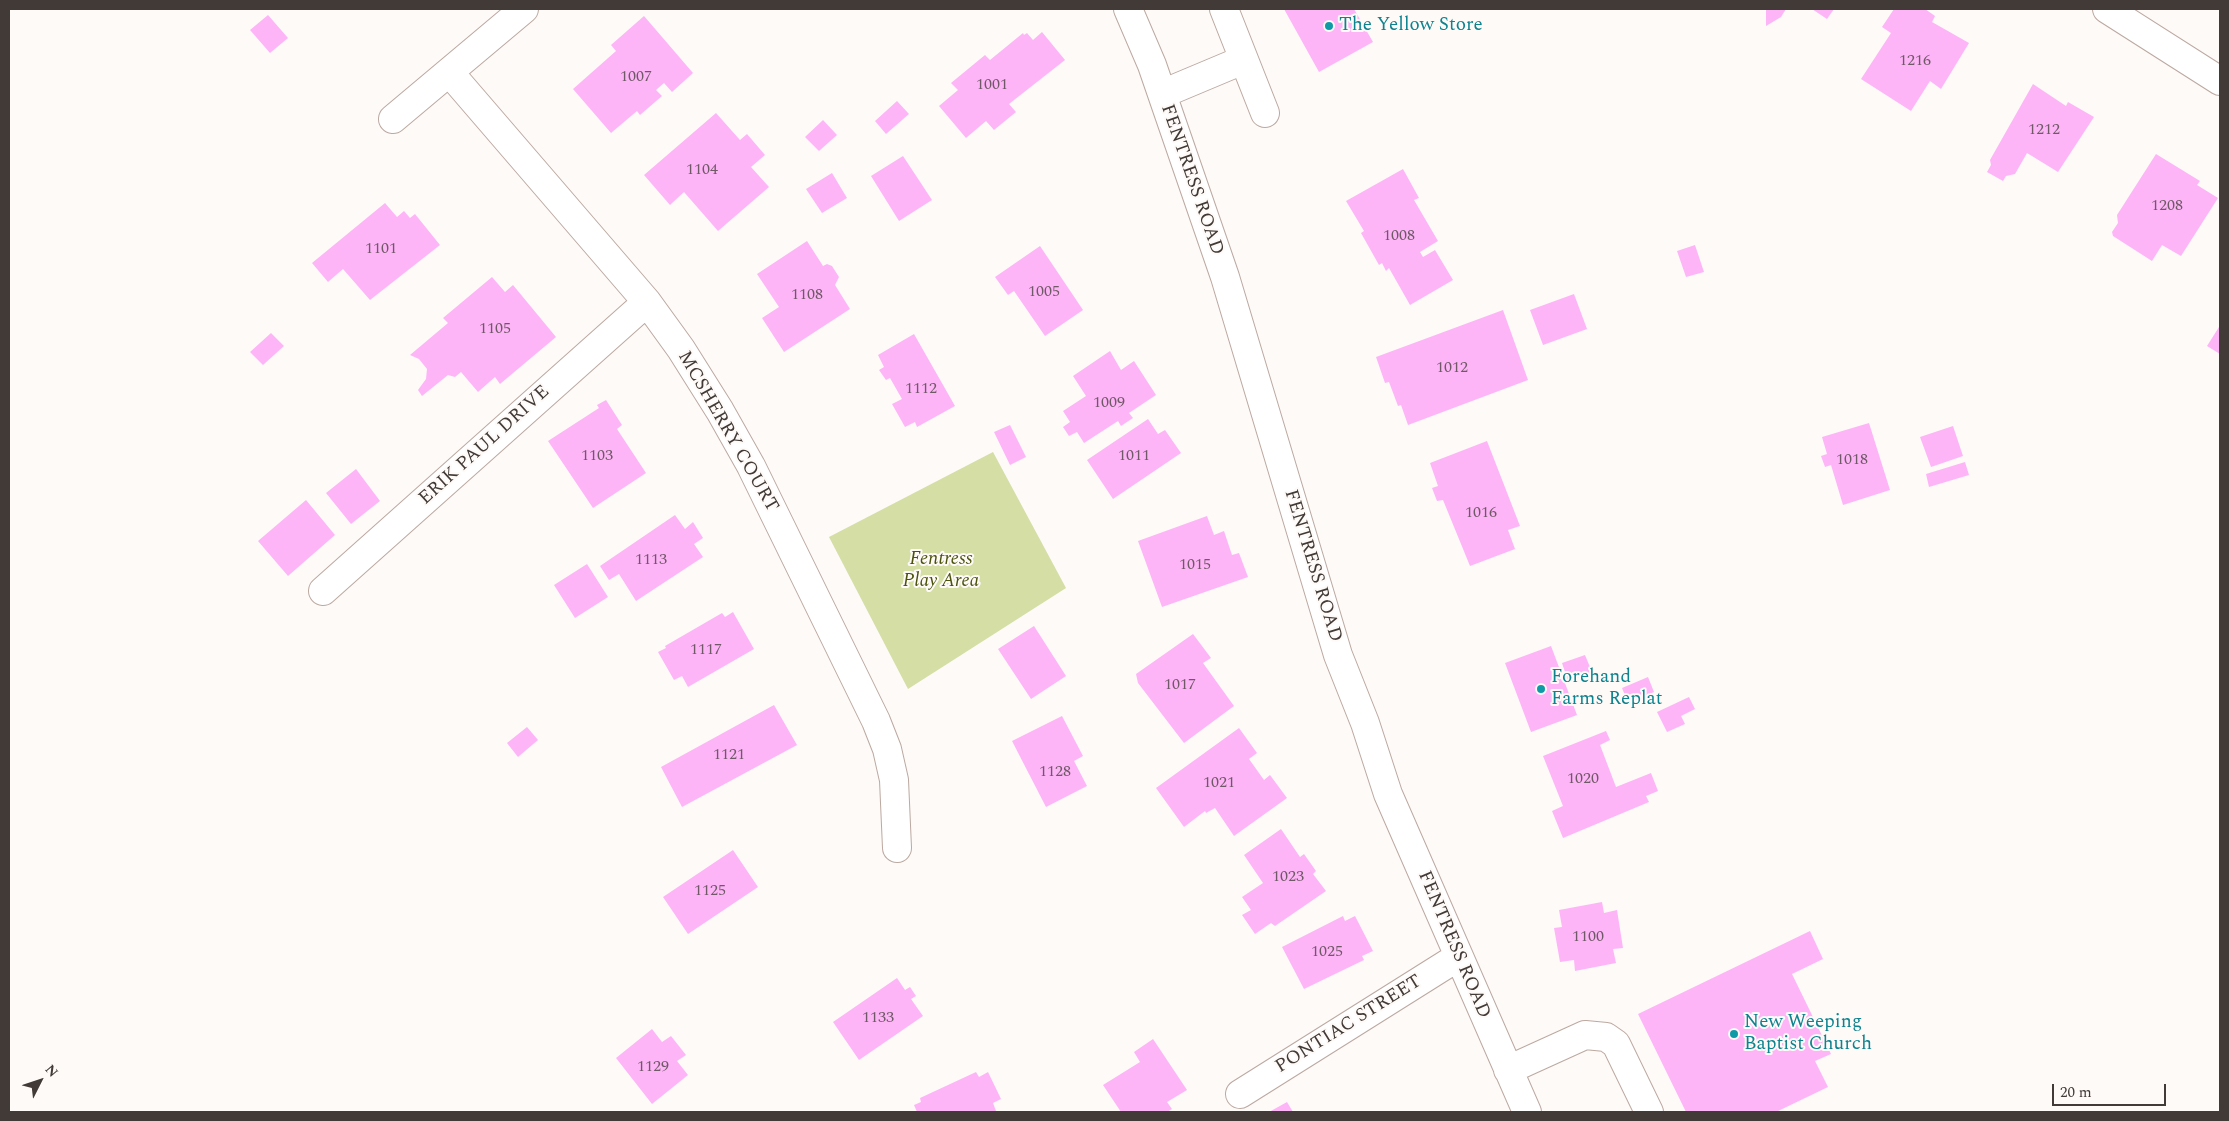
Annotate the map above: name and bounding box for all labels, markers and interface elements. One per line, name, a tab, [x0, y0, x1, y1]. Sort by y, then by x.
place label: The Yellow Store	[1339, 15, 1483, 37]
marker: The Yellow Store	[1323, 20, 1335, 32]
house number: 1216	[1899, 52, 1931, 72]
house number: 1007	[620, 68, 652, 88]
house number: 1001	[976, 76, 1008, 96]
street label: FENTRESS ROAD	[1154, 101, 1228, 259]
house number: 1212	[2028, 121, 2060, 141]
house number: 1104	[686, 161, 718, 181]
house number: 1208	[2151, 197, 2183, 217]
house number: 1008	[1383, 227, 1415, 247]
house number: 1101	[365, 240, 397, 260]
house number: 1005	[1028, 283, 1060, 303]
house number: 1108	[791, 286, 823, 306]
house number: 1105	[479, 320, 511, 340]
street label: MCSHERRY COURT	[672, 347, 782, 517]
house number: 1012	[1436, 359, 1468, 379]
house number: 1112	[905, 380, 937, 400]
street label: ERIK PAUL DRIVE	[415, 381, 555, 511]
house number: 1009	[1093, 394, 1125, 414]
house number: 1103	[581, 447, 613, 467]
house number: 1011	[1118, 447, 1150, 467]
house number: 1018	[1836, 451, 1868, 471]
street label: FENTRESS ROAD	[1278, 487, 1346, 645]
house number: 1016	[1465, 504, 1497, 524]
park label: Fentress Play Area	[903, 549, 979, 593]
house number: 1113	[635, 551, 667, 571]
house number: 1015	[1179, 556, 1211, 576]
house number: 1117	[690, 641, 722, 661]
place label: Forehand Farms Replat	[1551, 667, 1663, 711]
house number: 1017	[1164, 676, 1196, 696]
marker: Forehand Farms Replat	[1535, 683, 1547, 695]
house number: 1121	[713, 746, 745, 766]
house number: 1128	[1039, 763, 1071, 783]
house number: 1020	[1567, 770, 1599, 790]
house number: 1021	[1203, 774, 1235, 794]
house number: 1023	[1272, 868, 1304, 888]
street label: FENTRESS ROAD	[1412, 868, 1494, 1022]
house number: 1125	[694, 882, 726, 902]
house number: 1100	[1572, 928, 1604, 948]
house number: 1025	[1311, 943, 1343, 963]
street label: PONTIAC STREET	[1272, 971, 1426, 1079]
house number: 1133	[862, 1009, 894, 1029]
place label: New Weeping Baptist Church	[1744, 1012, 1872, 1056]
marker: New Weeping Baptist Church	[1728, 1028, 1740, 1040]
north arrow	[15, 1056, 65, 1106]
house number: 1129	[637, 1058, 669, 1078]
text: N	[40, 1060, 63, 1082]
scale bar	[2054, 1074, 2168, 1106]
text: 20 m	[2060, 1081, 2092, 1104]

